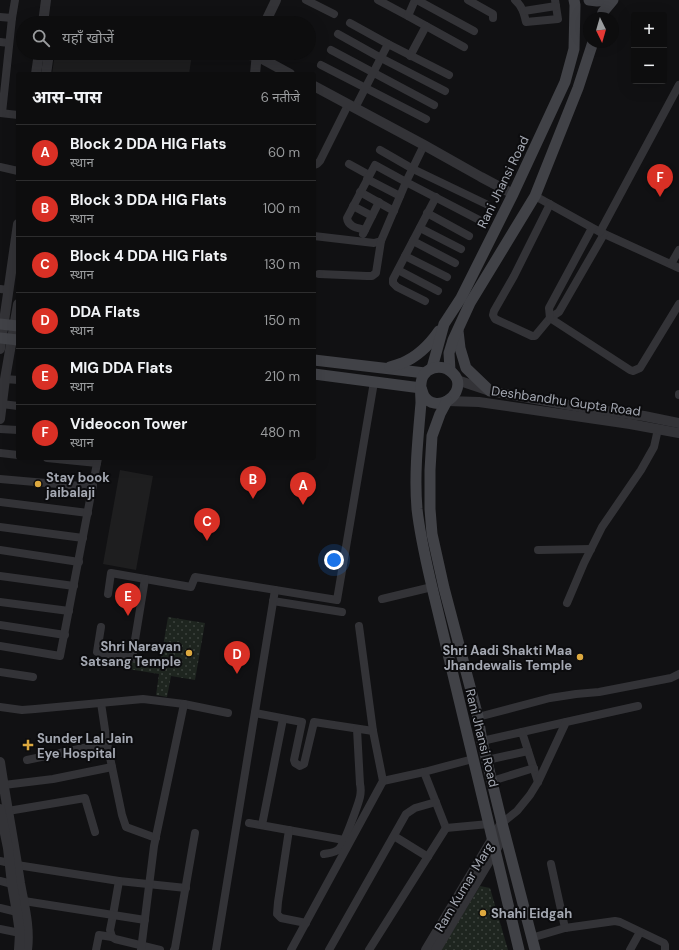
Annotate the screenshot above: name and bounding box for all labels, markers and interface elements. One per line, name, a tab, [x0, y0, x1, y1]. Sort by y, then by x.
north arrow	[583, 12, 619, 48]
map controls	[631, 12, 667, 84]
button: +	[631, 12, 667, 48]
search box	[16, 16, 316, 60]
icon: search	[30, 27, 52, 49]
text: यहाँ खोजें	[62, 28, 114, 48]
button: −	[631, 48, 667, 84]
text: आस-पास	[32, 86, 102, 108]
text: 6 नतीजे	[261, 89, 300, 106]
street label: Rani Jhansi Road	[473, 133, 533, 231]
text: Block 2 DDA HIG Flats	[70, 134, 226, 154]
text: A	[40, 144, 50, 161]
text: 60 m	[268, 144, 300, 161]
text: स्थान	[70, 154, 94, 171]
pin: F	[647, 164, 673, 197]
text: Block 3 DDA HIG Flats	[70, 190, 227, 210]
text: B	[41, 200, 49, 217]
text: 100 m	[263, 200, 300, 217]
text: स्थान	[70, 210, 94, 227]
text: Block 4 DDA HIG Flats	[70, 246, 228, 266]
text: C	[40, 256, 50, 273]
text: 130 m	[264, 256, 300, 273]
text: स्थान	[70, 266, 94, 283]
text: DDA Flats	[70, 302, 140, 322]
text: D	[40, 312, 50, 329]
text: 150 m	[264, 312, 300, 329]
text: स्थान	[70, 322, 94, 339]
text: MIG DDA Flats	[70, 358, 173, 378]
text: E	[41, 368, 49, 385]
text: 210 m	[265, 368, 300, 385]
text: स्थान	[70, 378, 94, 395]
street label: Deshbandhu Gupta Road	[490, 382, 642, 420]
text: Videocon Tower	[70, 414, 187, 434]
text: F	[41, 424, 49, 441]
text: 480 m	[260, 424, 300, 441]
text: स्थान	[70, 434, 94, 451]
pin: B	[240, 466, 266, 499]
place label: Stay book jaibalaji	[45, 469, 110, 501]
pin: A	[290, 472, 316, 505]
marker: Stay book jaibalaji	[33, 479, 43, 489]
pin: C	[194, 508, 220, 541]
your location	[324, 550, 344, 570]
pin: E	[115, 583, 141, 616]
place label: Shri Narayan Satsang Temple	[80, 638, 181, 670]
pin: D	[224, 641, 250, 674]
place label: Shri Aadi Shakti Maa Jhandewalis Temple	[442, 642, 572, 674]
marker: Shri Narayan Satsang Temple	[184, 648, 194, 658]
marker: Shri Aadi Shakti Maa Jhandewalis Temple	[575, 652, 585, 662]
street label: Rani Jhansi Road	[462, 687, 502, 789]
place label: Sunder Lal Jain Eye Hospital	[37, 730, 133, 762]
marker: Sunder Lal Jain Eye Hospital	[22, 739, 34, 751]
street label: Ram Kumar Marg	[431, 839, 497, 935]
place label: Shahi Eidgah	[491, 905, 572, 922]
marker: Shahi Eidgah	[478, 908, 488, 918]

